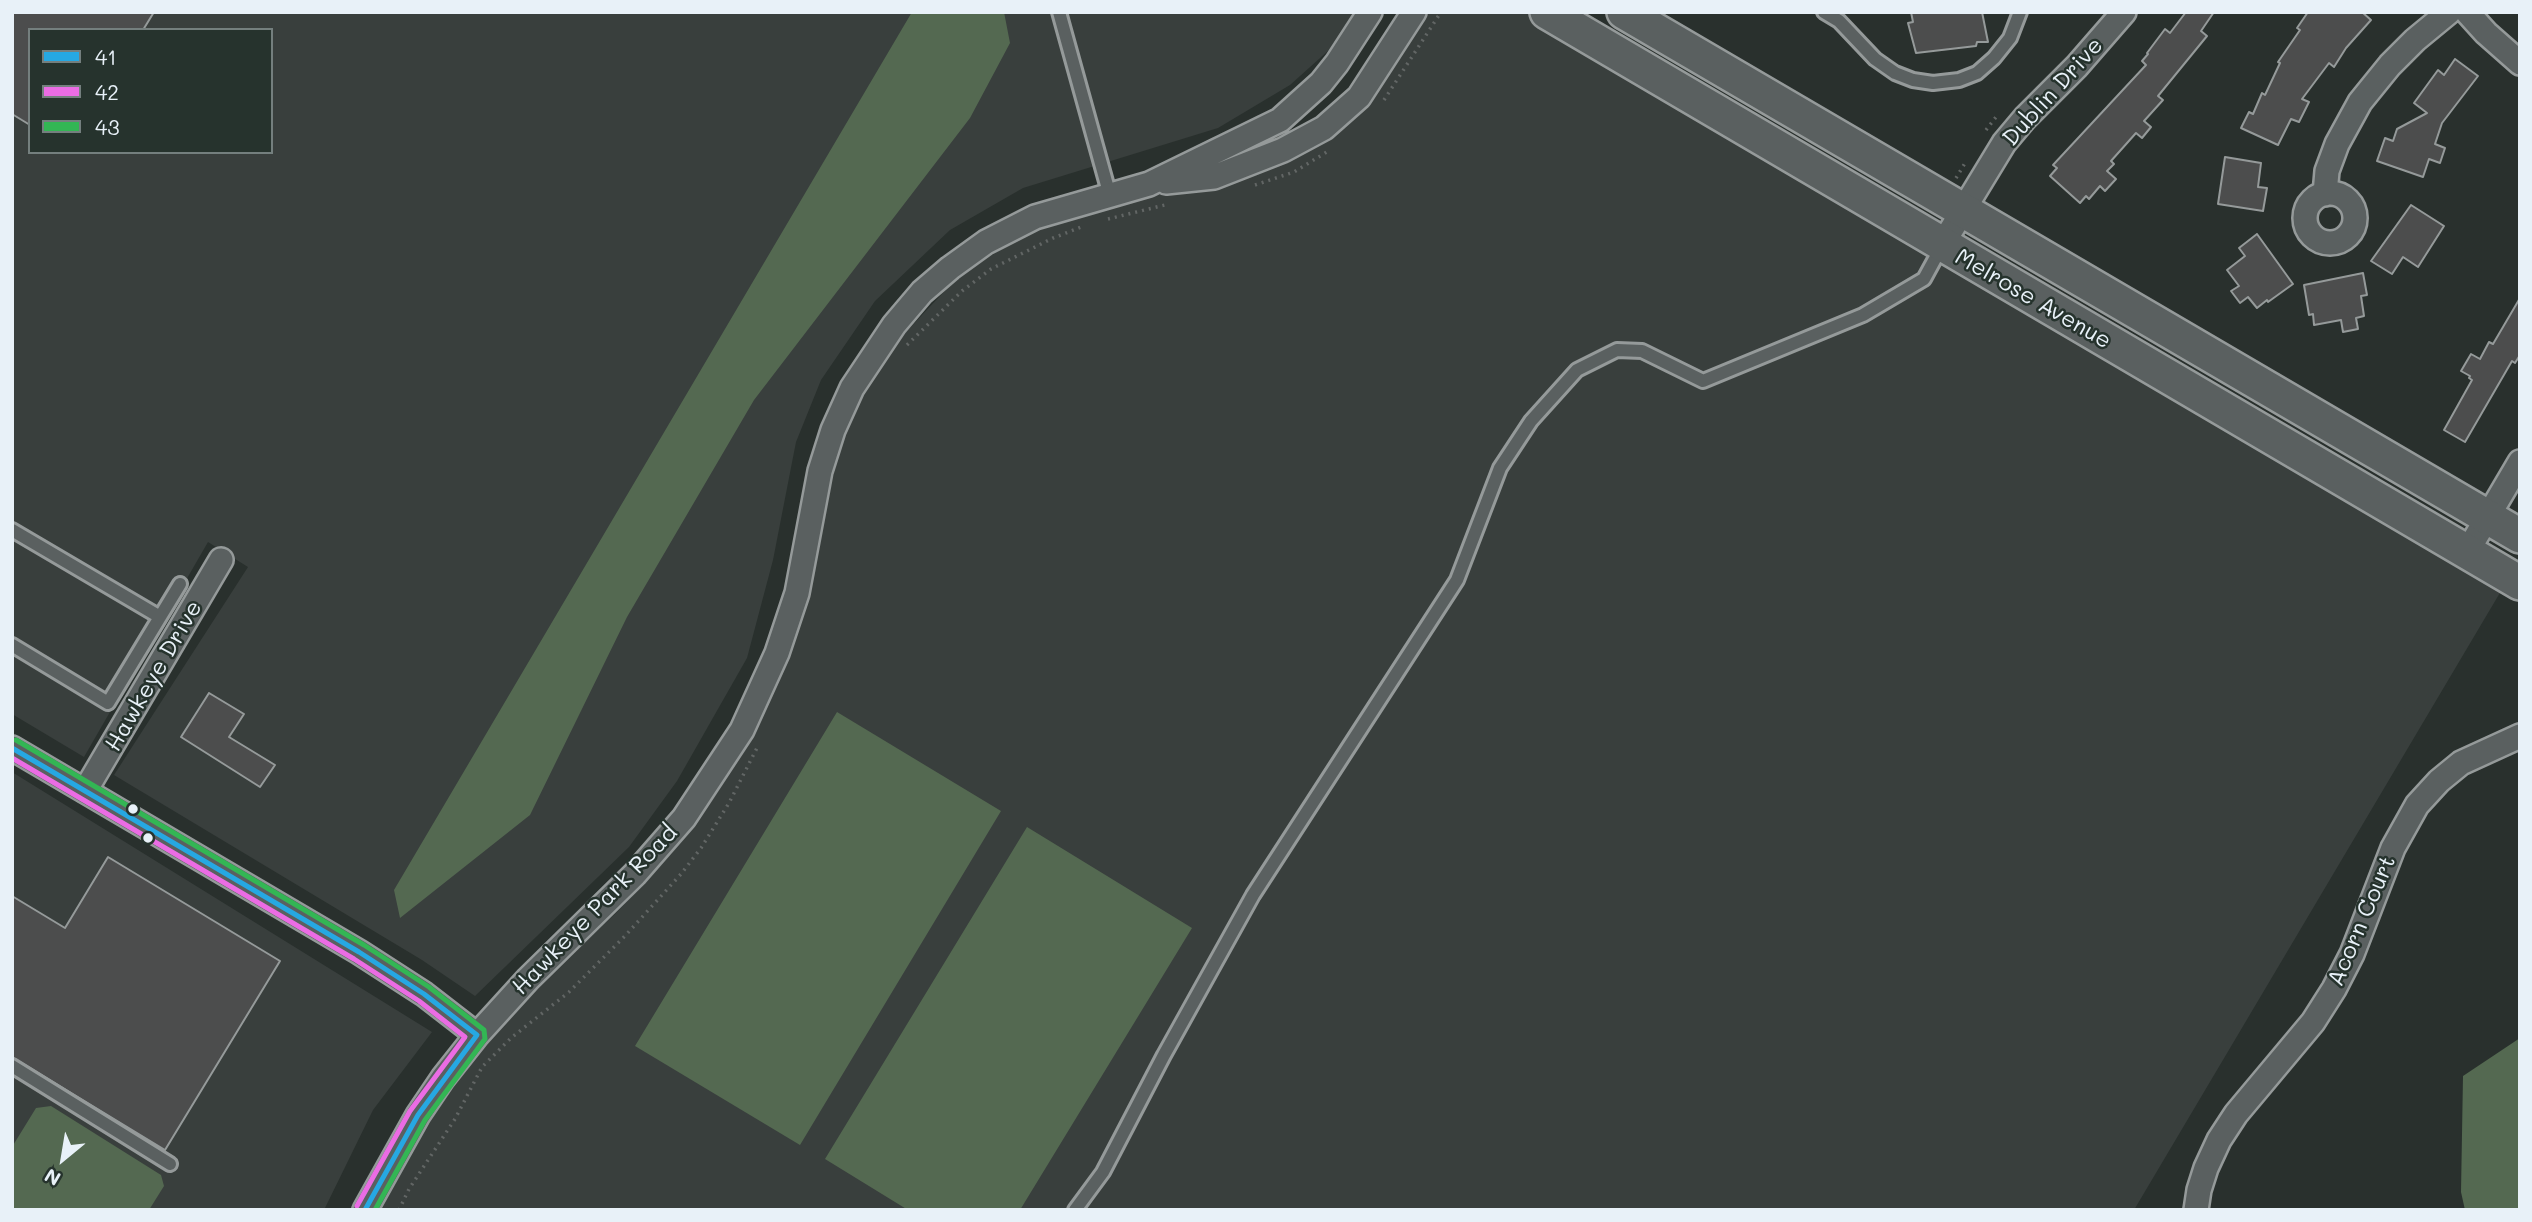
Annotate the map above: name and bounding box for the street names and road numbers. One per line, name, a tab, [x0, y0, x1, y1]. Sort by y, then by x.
street label: Dublin Drive	[1997, 32, 2109, 152]
street label: Melrose Avenue	[1950, 243, 2116, 355]
street label: Hawkeye Drive	[100, 596, 208, 756]
street label: Hawkeye Park Road	[507, 819, 683, 1001]
street label: Acorn Court	[2322, 852, 2402, 990]

